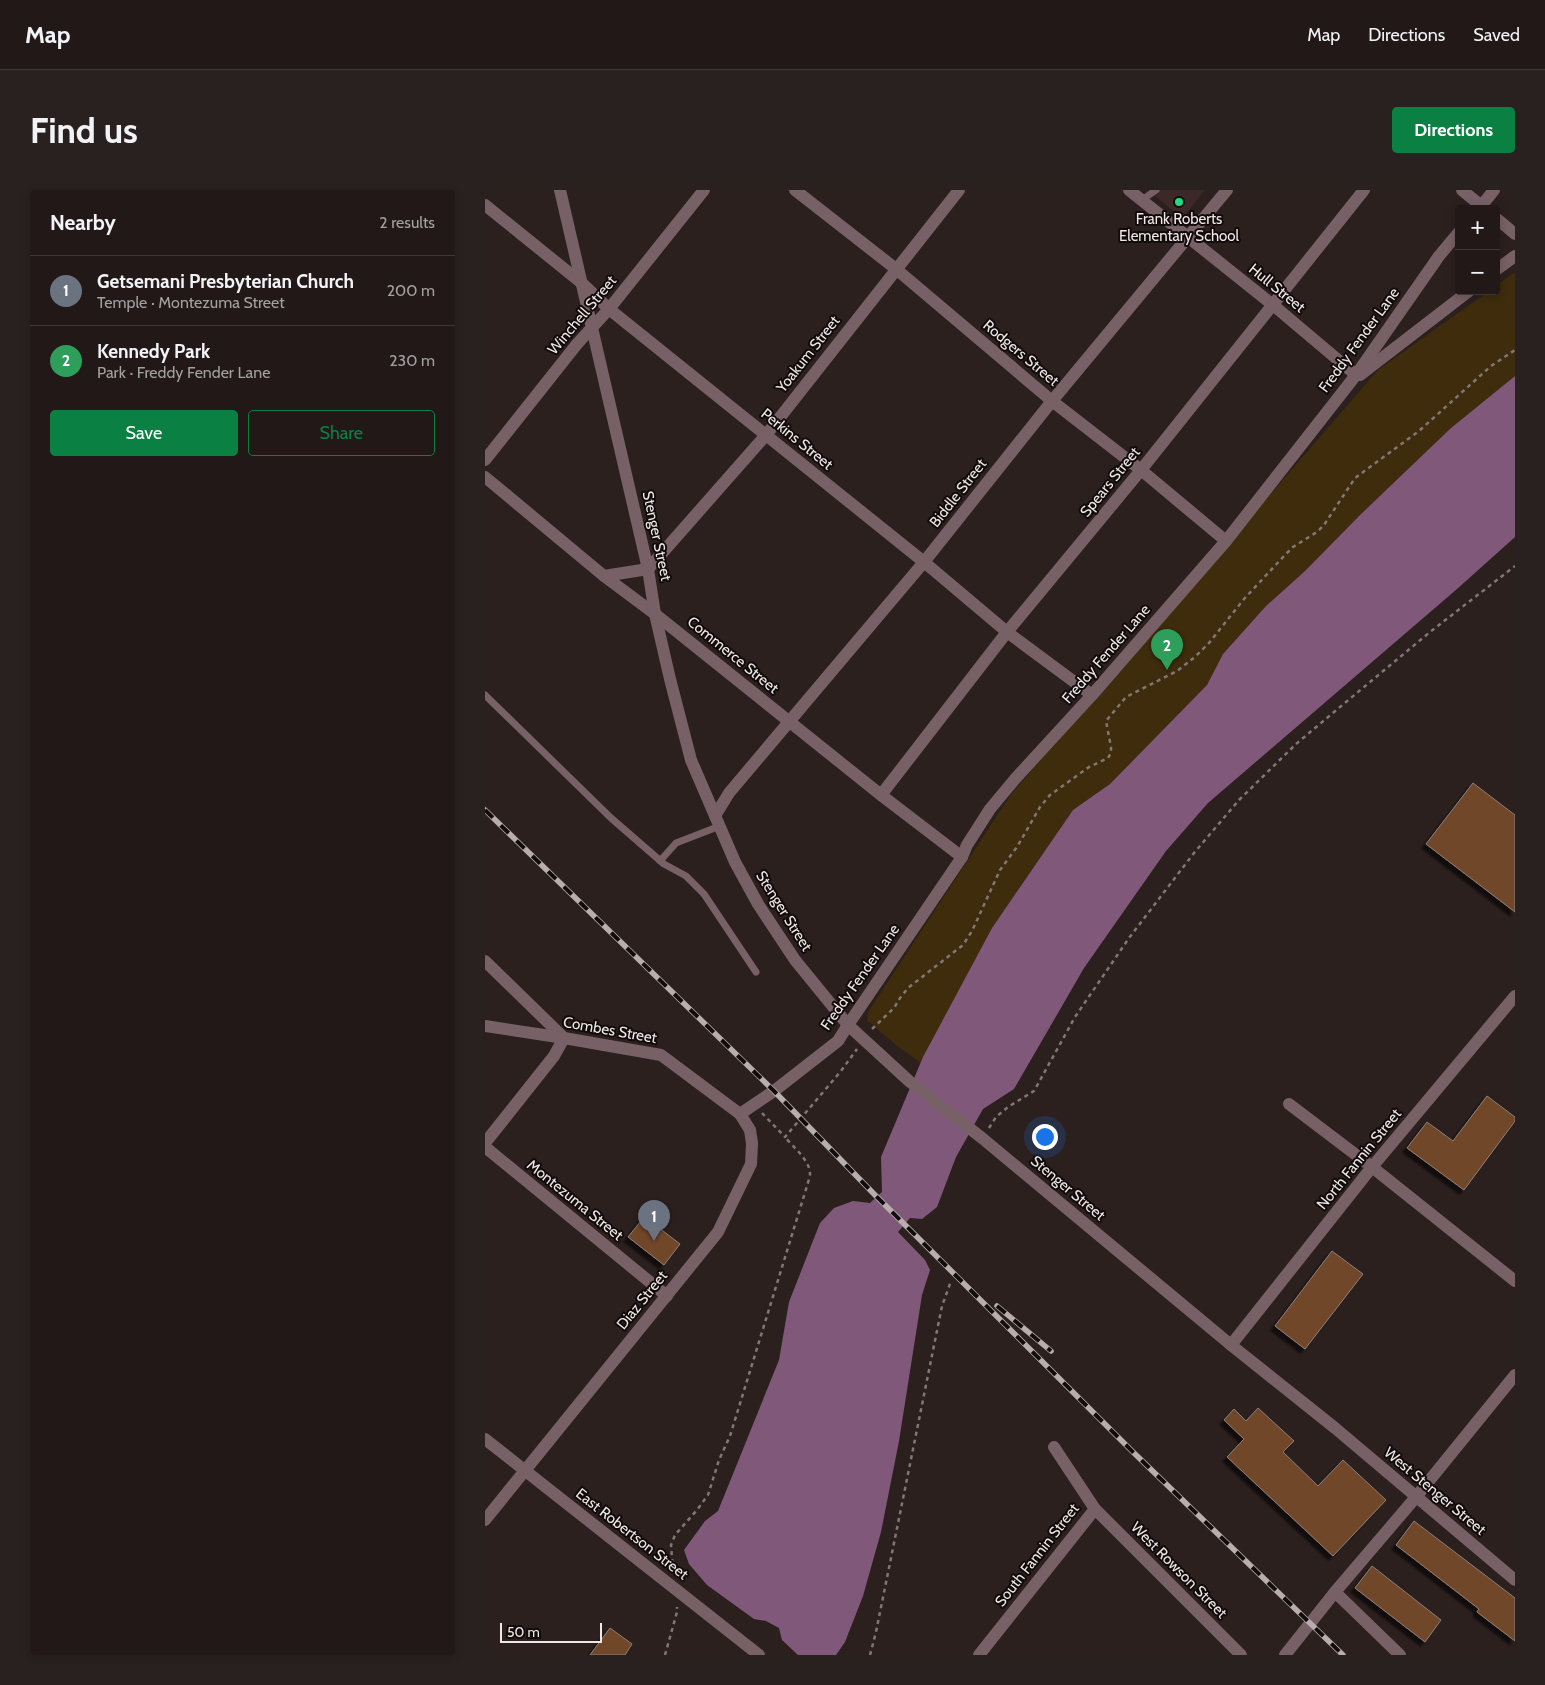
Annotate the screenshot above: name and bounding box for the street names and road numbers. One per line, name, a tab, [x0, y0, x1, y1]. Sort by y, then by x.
street label: Hull Street	[1245, 260, 1309, 316]
street label: Winchell Street	[544, 272, 620, 358]
street label: Freddy Fender Lane	[1315, 284, 1403, 396]
street label: Yoakum Street	[772, 312, 844, 397]
street label: Rodgers Street	[979, 316, 1063, 390]
street label: Perkins Street	[757, 405, 837, 473]
street label: Spears Street	[1076, 443, 1144, 521]
street label: Biddle Street	[926, 455, 990, 531]
street label: Stenger Street	[639, 489, 675, 583]
street label: Freddy Fender Lane	[1058, 601, 1154, 707]
street label: Commerce Street	[684, 613, 782, 697]
street label: Stenger Street	[752, 867, 816, 955]
street label: Freddy Fender Lane	[817, 920, 903, 1033]
street label: Combes Street	[562, 1013, 658, 1047]
street label: North Fannin Street	[1313, 1105, 1405, 1213]
street label: Stenger Street	[1027, 1152, 1109, 1224]
street label: Montezuma Street	[523, 1156, 627, 1244]
street label: Diaz Street	[613, 1267, 671, 1333]
street label: West Stenger Street	[1380, 1443, 1490, 1539]
street label: East Robertson Street	[572, 1485, 692, 1583]
street label: South Fannin Street	[991, 1500, 1083, 1610]
street label: West Rowson Street	[1127, 1518, 1231, 1622]

